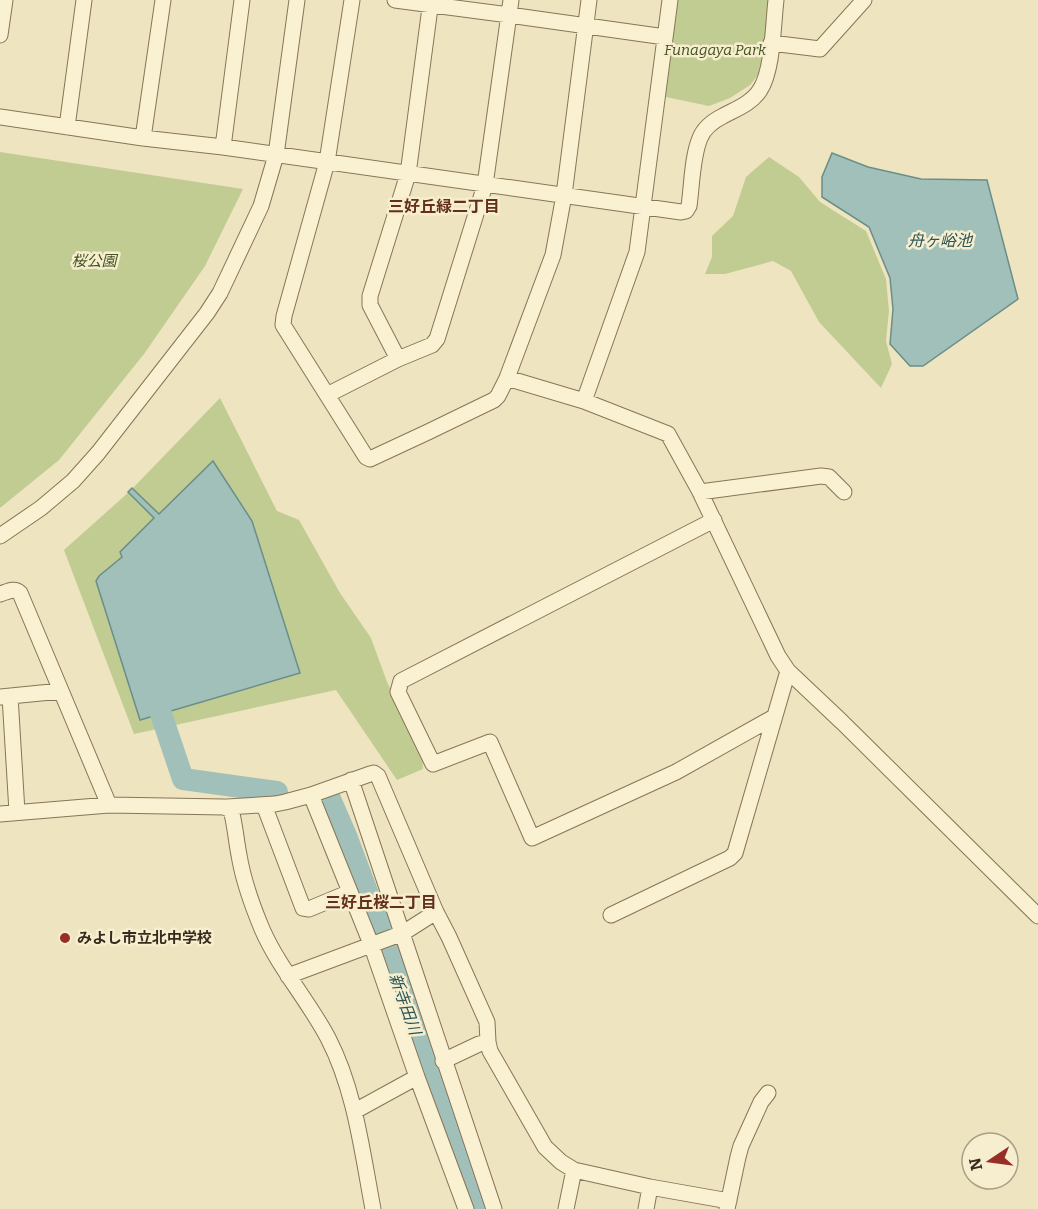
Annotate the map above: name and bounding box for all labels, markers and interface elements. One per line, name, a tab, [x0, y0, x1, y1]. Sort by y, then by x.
park label: Funagaya Park	[664, 41, 767, 59]
district label: 三好丘緑二丁目	[388, 197, 500, 216]
water label: 舟ヶ峪池	[908, 231, 974, 250]
park label: 桜公園	[71, 252, 118, 270]
district label: 三好丘桜二丁目	[325, 893, 437, 912]
place label: みよし市立北中学校	[77, 929, 212, 947]
marker: みよし市立北中学校	[58, 931, 72, 945]
water label: 新寺田川	[385, 971, 426, 1039]
north arrow	[960, 1131, 1020, 1191]
text: N	[965, 1156, 987, 1172]

